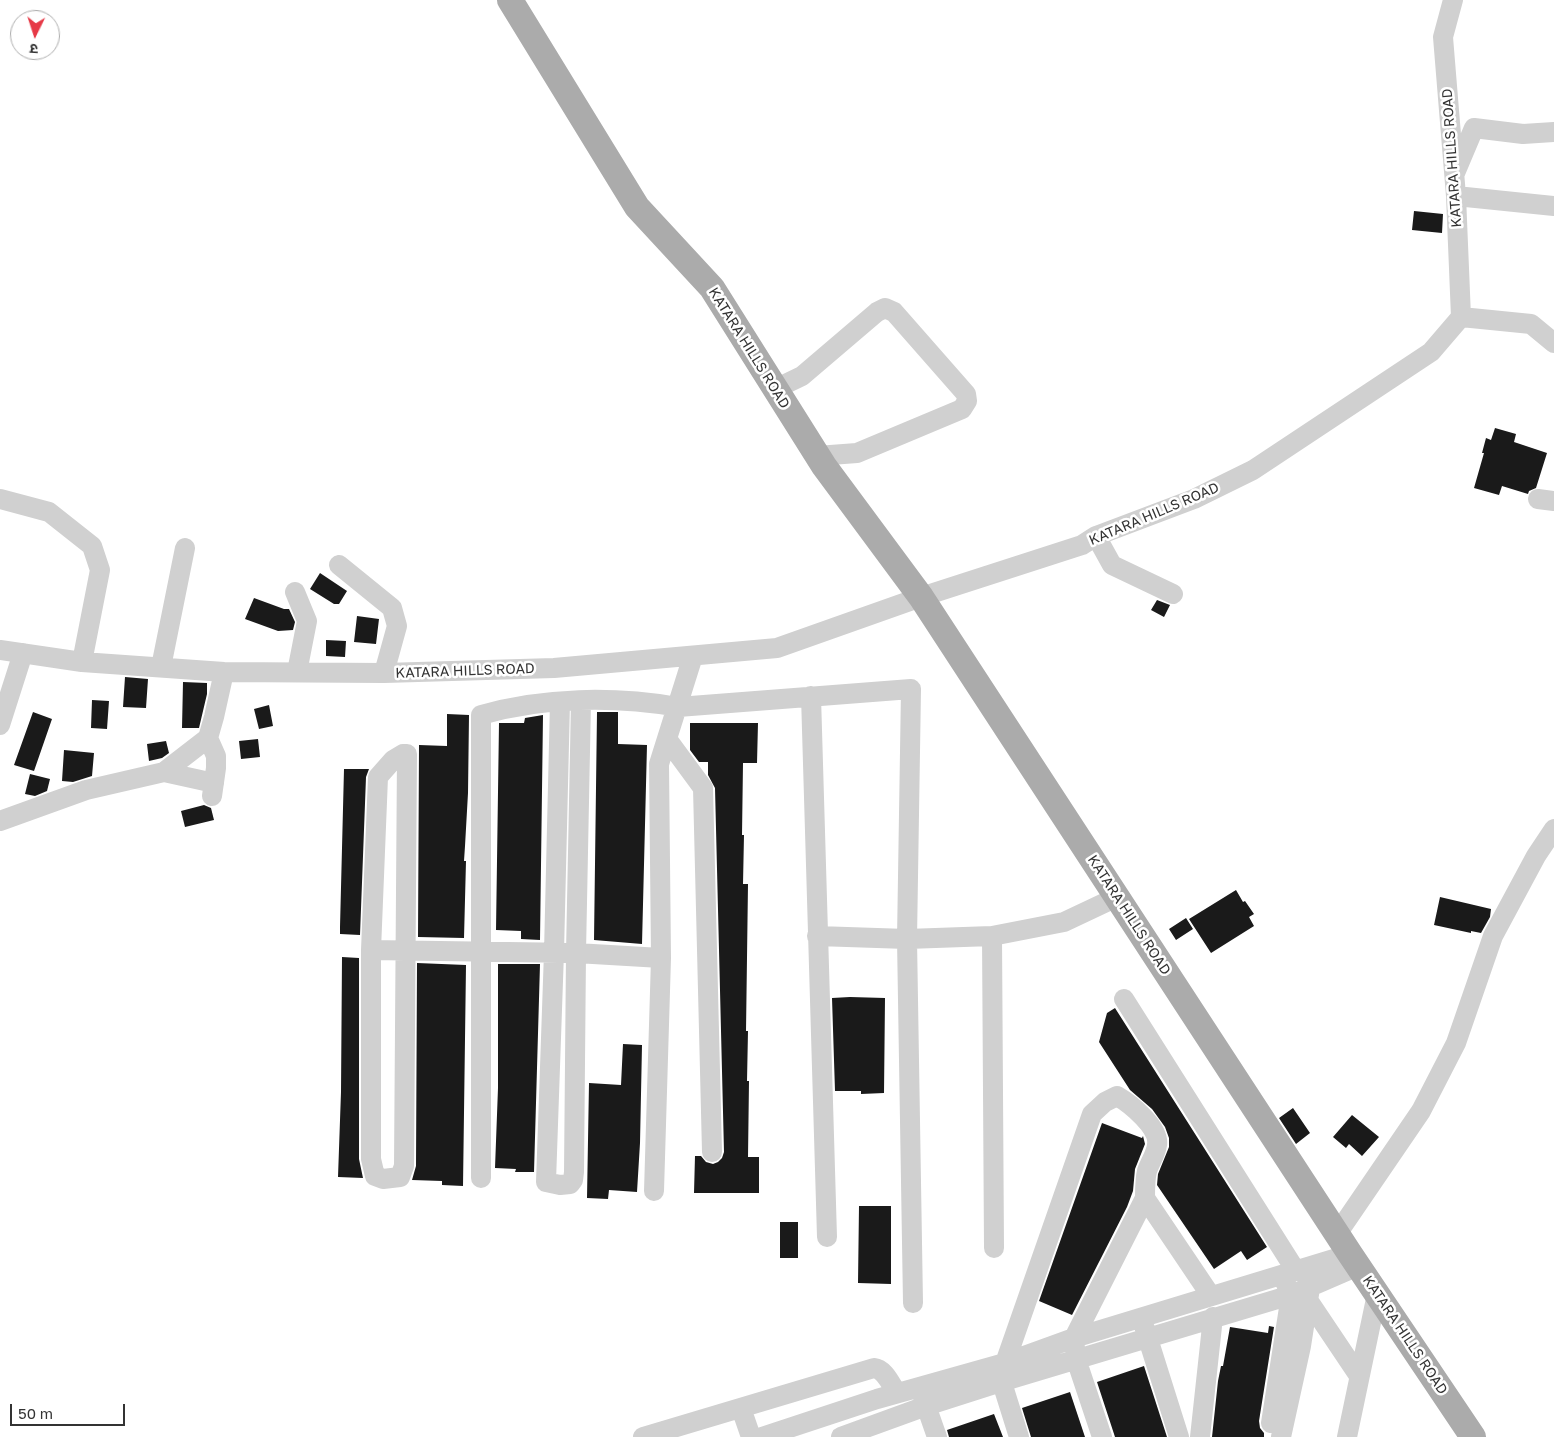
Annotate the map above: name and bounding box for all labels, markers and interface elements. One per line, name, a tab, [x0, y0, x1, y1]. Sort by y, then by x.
north arrow	[10, 10, 60, 60]
text: उ	[29, 41, 39, 58]
street label: KATARA HILLS ROAD	[1439, 88, 1465, 228]
street label: KATARA HILLS ROAD	[705, 284, 793, 412]
street label: KATARA HILLS ROAD	[1087, 479, 1221, 549]
street label: KATARA HILLS ROAD	[395, 660, 535, 682]
street label: KATARA HILLS ROAD	[1084, 852, 1174, 978]
street label: KATARA HILLS ROAD	[1359, 1272, 1451, 1398]
scale bar	[12, 1394, 128, 1426]
text: 50 m	[18, 1404, 53, 1422]

